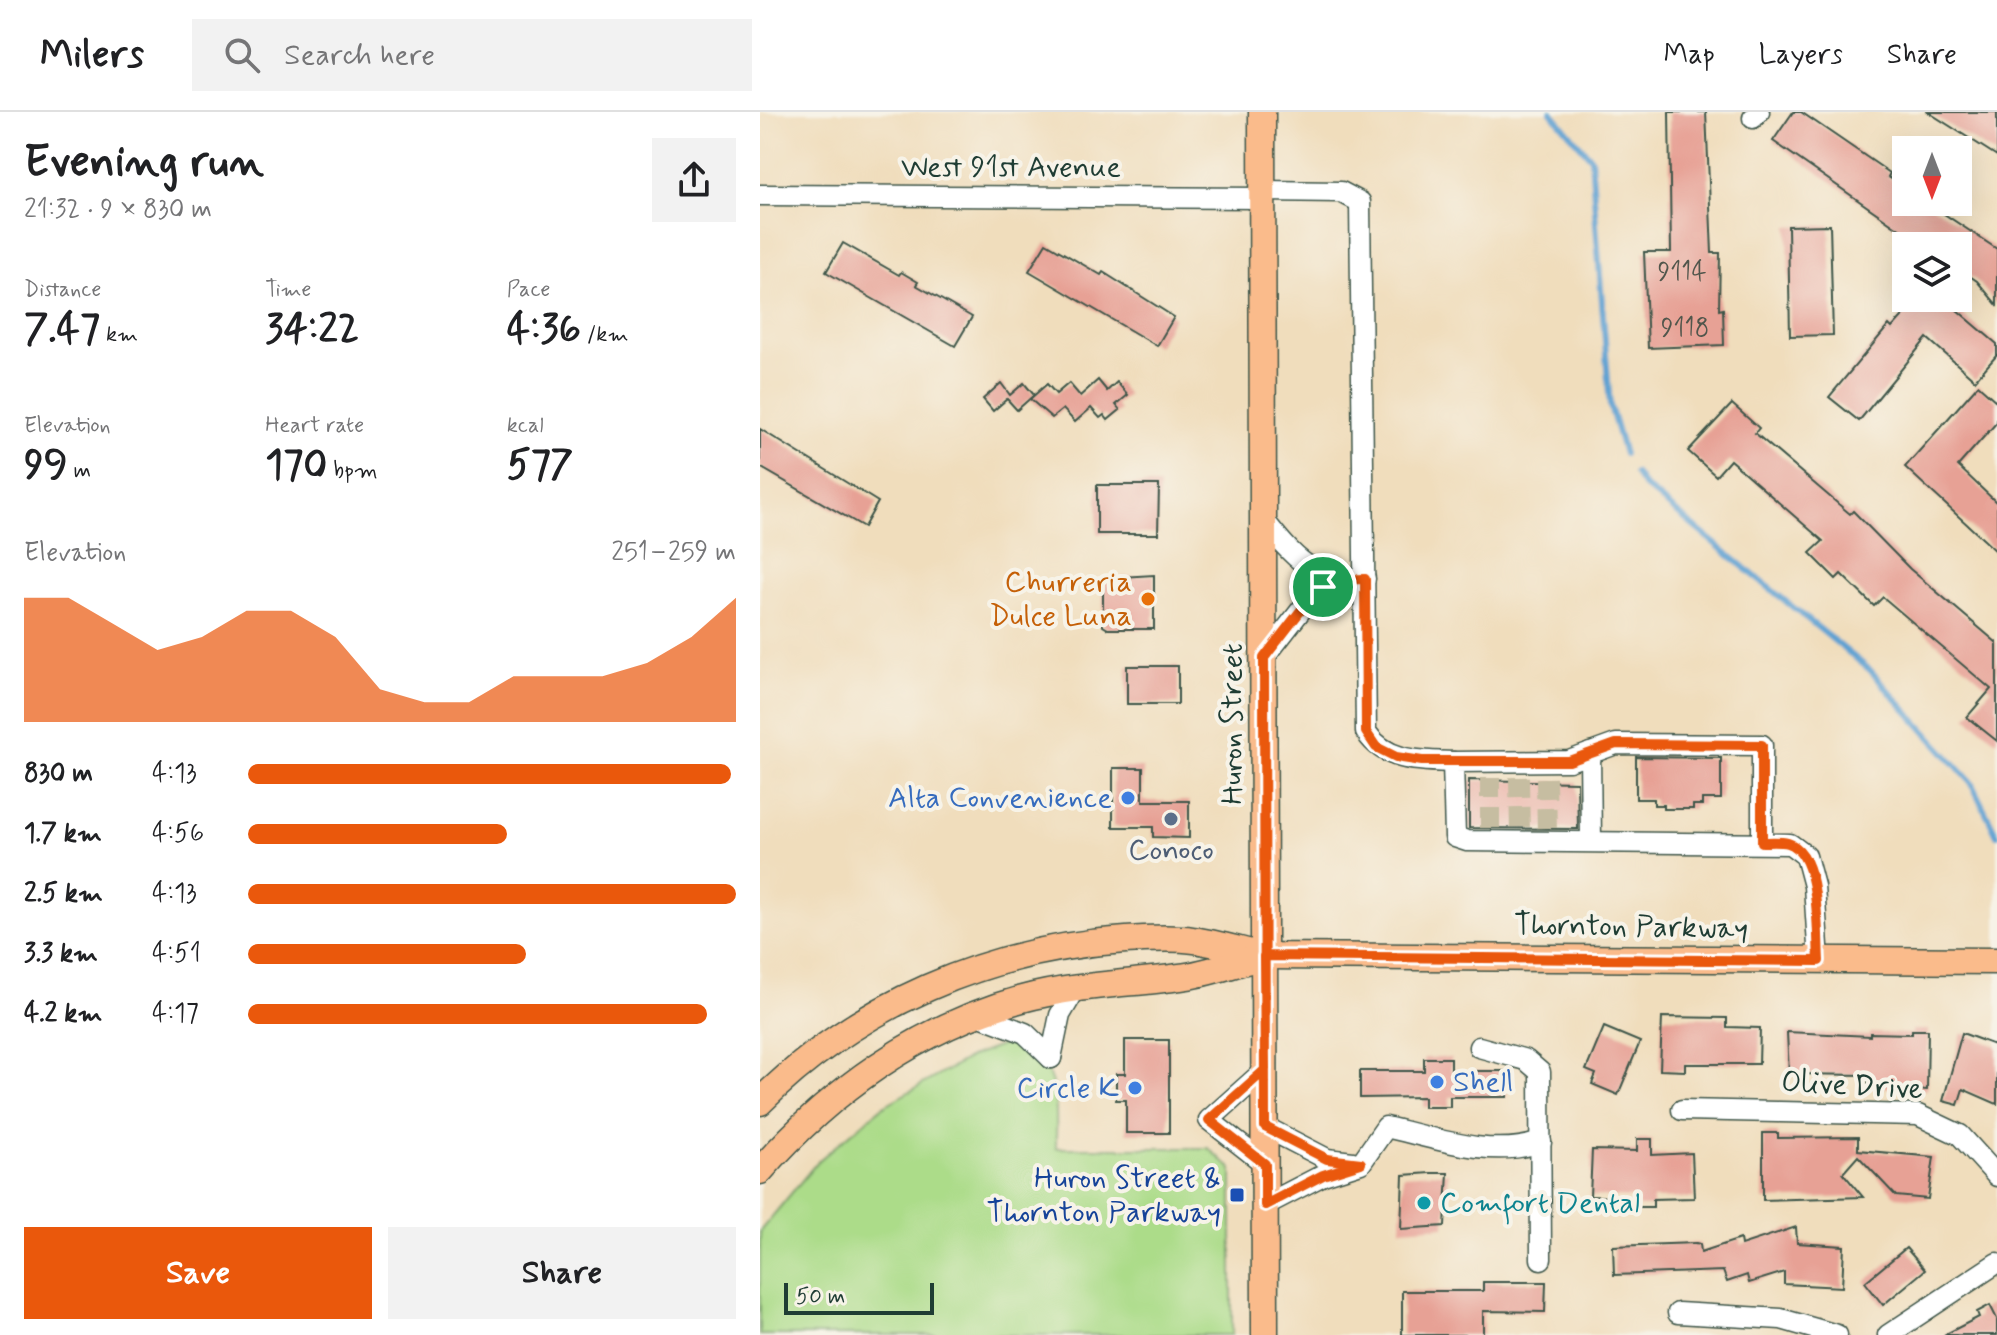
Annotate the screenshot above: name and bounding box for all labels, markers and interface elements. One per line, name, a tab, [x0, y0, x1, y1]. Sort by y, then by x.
search box	[192, 19, 752, 91]
text: Milers	[40, 31, 144, 80]
icon: search	[220, 33, 264, 77]
text: Search here	[284, 36, 435, 75]
text: Map	[1664, 37, 1715, 74]
text: Layers	[1759, 37, 1843, 74]
text: Share	[1887, 37, 1957, 74]
text: Evening run	[24, 134, 264, 192]
north arrow	[1892, 136, 1972, 216]
map controls	[1892, 136, 1972, 312]
button: share	[652, 138, 736, 222]
street label: West 91st Avenue	[901, 148, 1121, 187]
text: 21:32 · 9 × 830 m	[24, 193, 212, 227]
button: layers	[1892, 232, 1972, 312]
house number: 9114	[1657, 256, 1707, 290]
text: Distance	[24, 276, 101, 304]
text: Time	[265, 276, 311, 304]
text: Pace	[507, 276, 550, 304]
text: 7.47	[24, 304, 100, 356]
text: 34:22	[265, 304, 359, 356]
text: 4:36	[507, 304, 581, 356]
house number: 9118	[1661, 312, 1709, 346]
text: km	[100, 321, 138, 349]
text: /km	[581, 321, 628, 349]
text: Elevation	[24, 412, 111, 440]
text: Heart rate	[265, 412, 364, 440]
text: kcal	[507, 412, 544, 440]
text: 99	[24, 440, 67, 492]
text: 170	[265, 440, 327, 492]
text: 577	[507, 440, 573, 492]
text: m	[67, 457, 91, 485]
text: bpm	[327, 457, 378, 485]
text: Elevation	[24, 536, 126, 570]
text: 251–259 m	[611, 536, 736, 570]
pin	[1289, 553, 1357, 621]
place label: Churreria Dulce Luna	[989, 563, 1132, 636]
icon: arrive	[1301, 565, 1345, 609]
marker: Churreria Dulce Luna	[1139, 590, 1157, 608]
street label: Huron Street	[1213, 643, 1252, 805]
text: 830 m	[24, 757, 93, 791]
text: 4:13	[152, 757, 197, 791]
place label: Alta Convenience	[888, 779, 1112, 818]
marker: Alta Convenience	[1119, 789, 1137, 807]
marker: Conoco	[1162, 810, 1180, 828]
text: 1.7 km	[24, 817, 102, 851]
text: 4:56	[152, 817, 204, 851]
place label: Conoco	[1128, 831, 1214, 870]
text: 2.5 km	[24, 877, 103, 911]
text: 4:13	[152, 877, 197, 911]
street label: Thornton Parkway	[1513, 905, 1749, 949]
text: 3.3 km	[24, 937, 98, 971]
text: 4:51	[152, 937, 201, 971]
text: 4.2 km	[24, 997, 102, 1031]
text: 4:17	[152, 997, 199, 1031]
place label: Shell	[1453, 1063, 1513, 1102]
street label: Olive Drive	[1780, 1063, 1924, 1109]
place label: Circle K	[1016, 1069, 1119, 1108]
marker: Shell	[1428, 1073, 1446, 1091]
marker: Circle K	[1126, 1079, 1144, 1097]
place label: Huron Street & Thornton Parkway	[987, 1159, 1221, 1232]
place label: Comfort Dental	[1440, 1184, 1640, 1225]
marker: Huron Street & Thornton Parkway	[1228, 1186, 1246, 1204]
marker: Comfort Dental	[1415, 1194, 1433, 1212]
button: Save	[24, 1227, 372, 1319]
button: Share	[388, 1227, 736, 1319]
scale bar	[784, 1279, 934, 1315]
text: 50 m	[796, 1283, 845, 1311]

